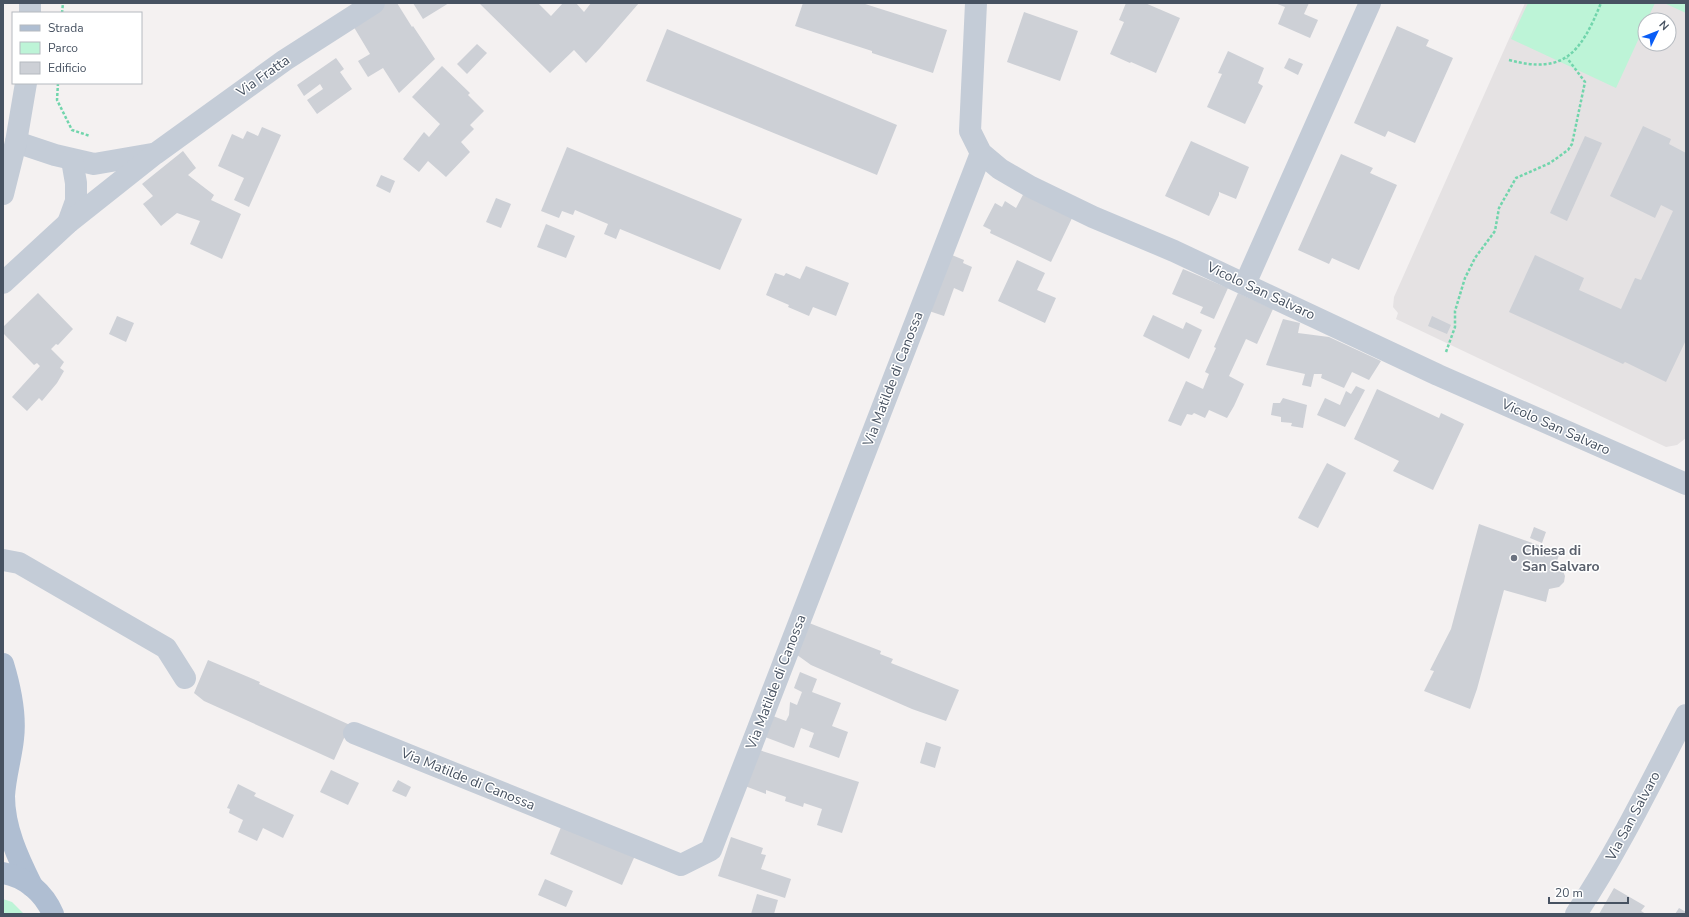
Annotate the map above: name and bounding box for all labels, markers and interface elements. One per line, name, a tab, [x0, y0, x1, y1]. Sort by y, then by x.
legend	[12, 12, 142, 84]
north arrow	[1637, 12, 1677, 52]
text: N	[1656, 17, 1672, 34]
text: Strada	[48, 20, 84, 36]
text: Parco	[48, 40, 78, 56]
street label: Via Fratta	[232, 51, 293, 102]
text: Edificio	[48, 60, 87, 76]
street label: Vicolo San Salvaro	[1203, 257, 1318, 324]
street label: Via Matilde di Canossa	[858, 309, 927, 450]
street label: Vicolo San Salvaro	[1498, 394, 1614, 460]
place label: Chiesa di San Salvaro	[1522, 541, 1600, 576]
marker: Chiesa di San Salvaro	[1509, 553, 1519, 563]
street label: Via Matilde di Canossa	[741, 612, 810, 753]
street label: Via Matilde di Canossa	[397, 743, 538, 815]
street label: Via San Salvaro	[1601, 768, 1665, 865]
scale bar	[1549, 879, 1628, 905]
text: 20 m	[1555, 885, 1583, 901]

